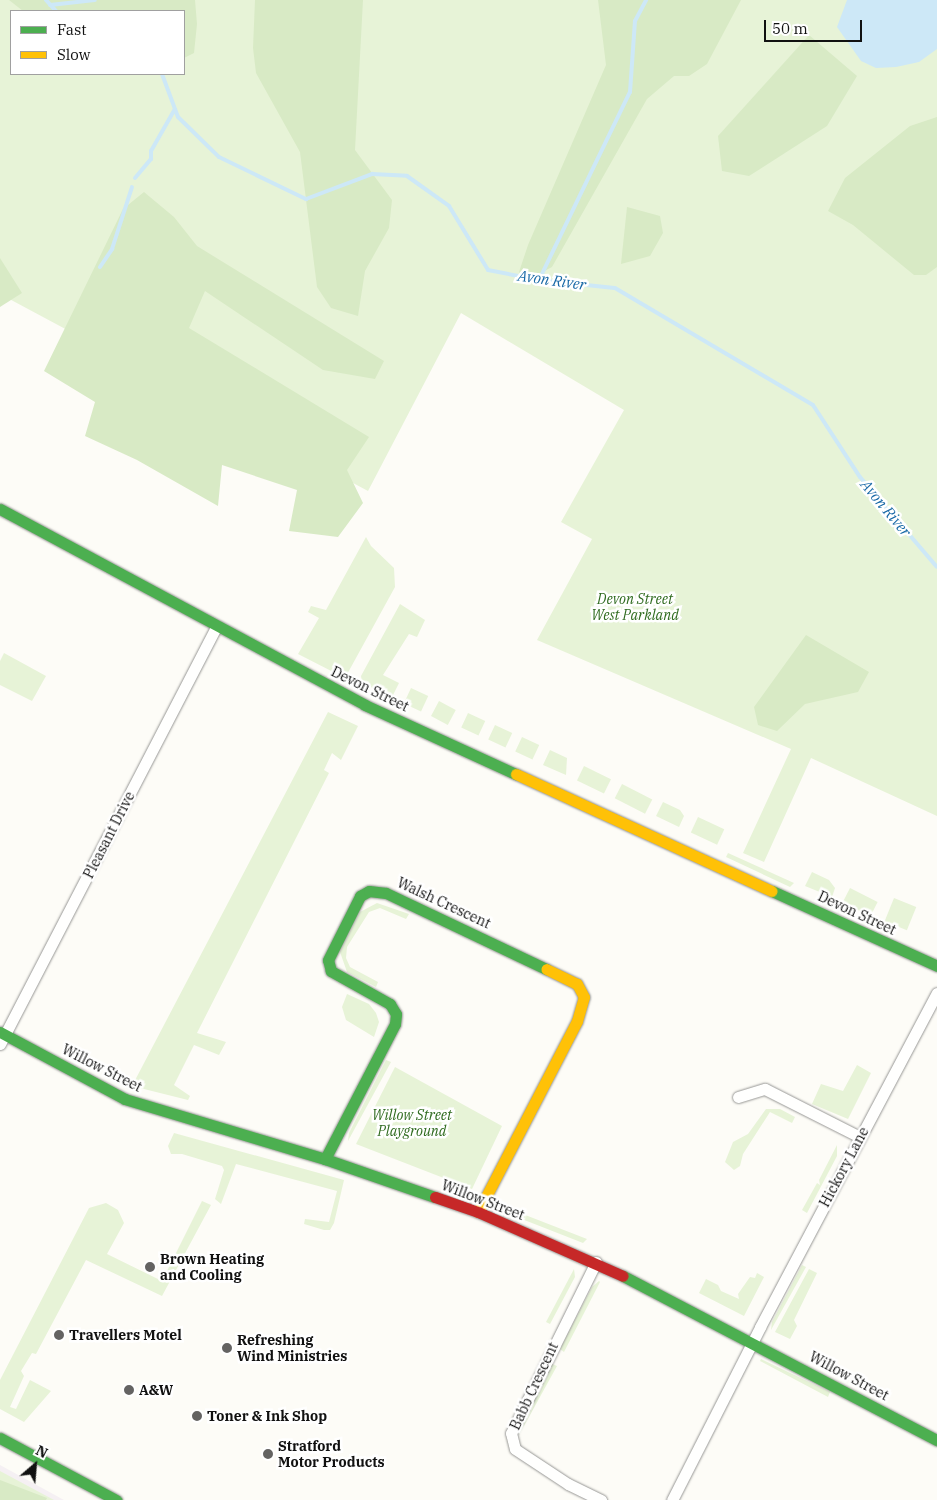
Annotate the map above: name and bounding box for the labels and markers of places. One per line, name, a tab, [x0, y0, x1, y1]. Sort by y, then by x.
place label: Brown Heating and Cooling	[160, 1251, 264, 1284]
marker: Brown Heating and Cooling	[144, 1261, 156, 1273]
place label: Travellers Motel	[69, 1327, 182, 1343]
marker: Travellers Motel	[53, 1329, 65, 1341]
place label: Refreshing Wind Ministries	[237, 1332, 347, 1364]
marker: Refreshing Wind Ministries	[221, 1342, 233, 1354]
place label: A&W	[139, 1382, 173, 1398]
marker: A&W	[123, 1384, 135, 1396]
place label: Toner & Ink Shop	[207, 1408, 327, 1424]
marker: Toner & Ink Shop	[191, 1410, 203, 1422]
place label: Stratford Motor Products	[278, 1438, 385, 1470]
marker: Stratford Motor Products	[262, 1448, 274, 1460]

